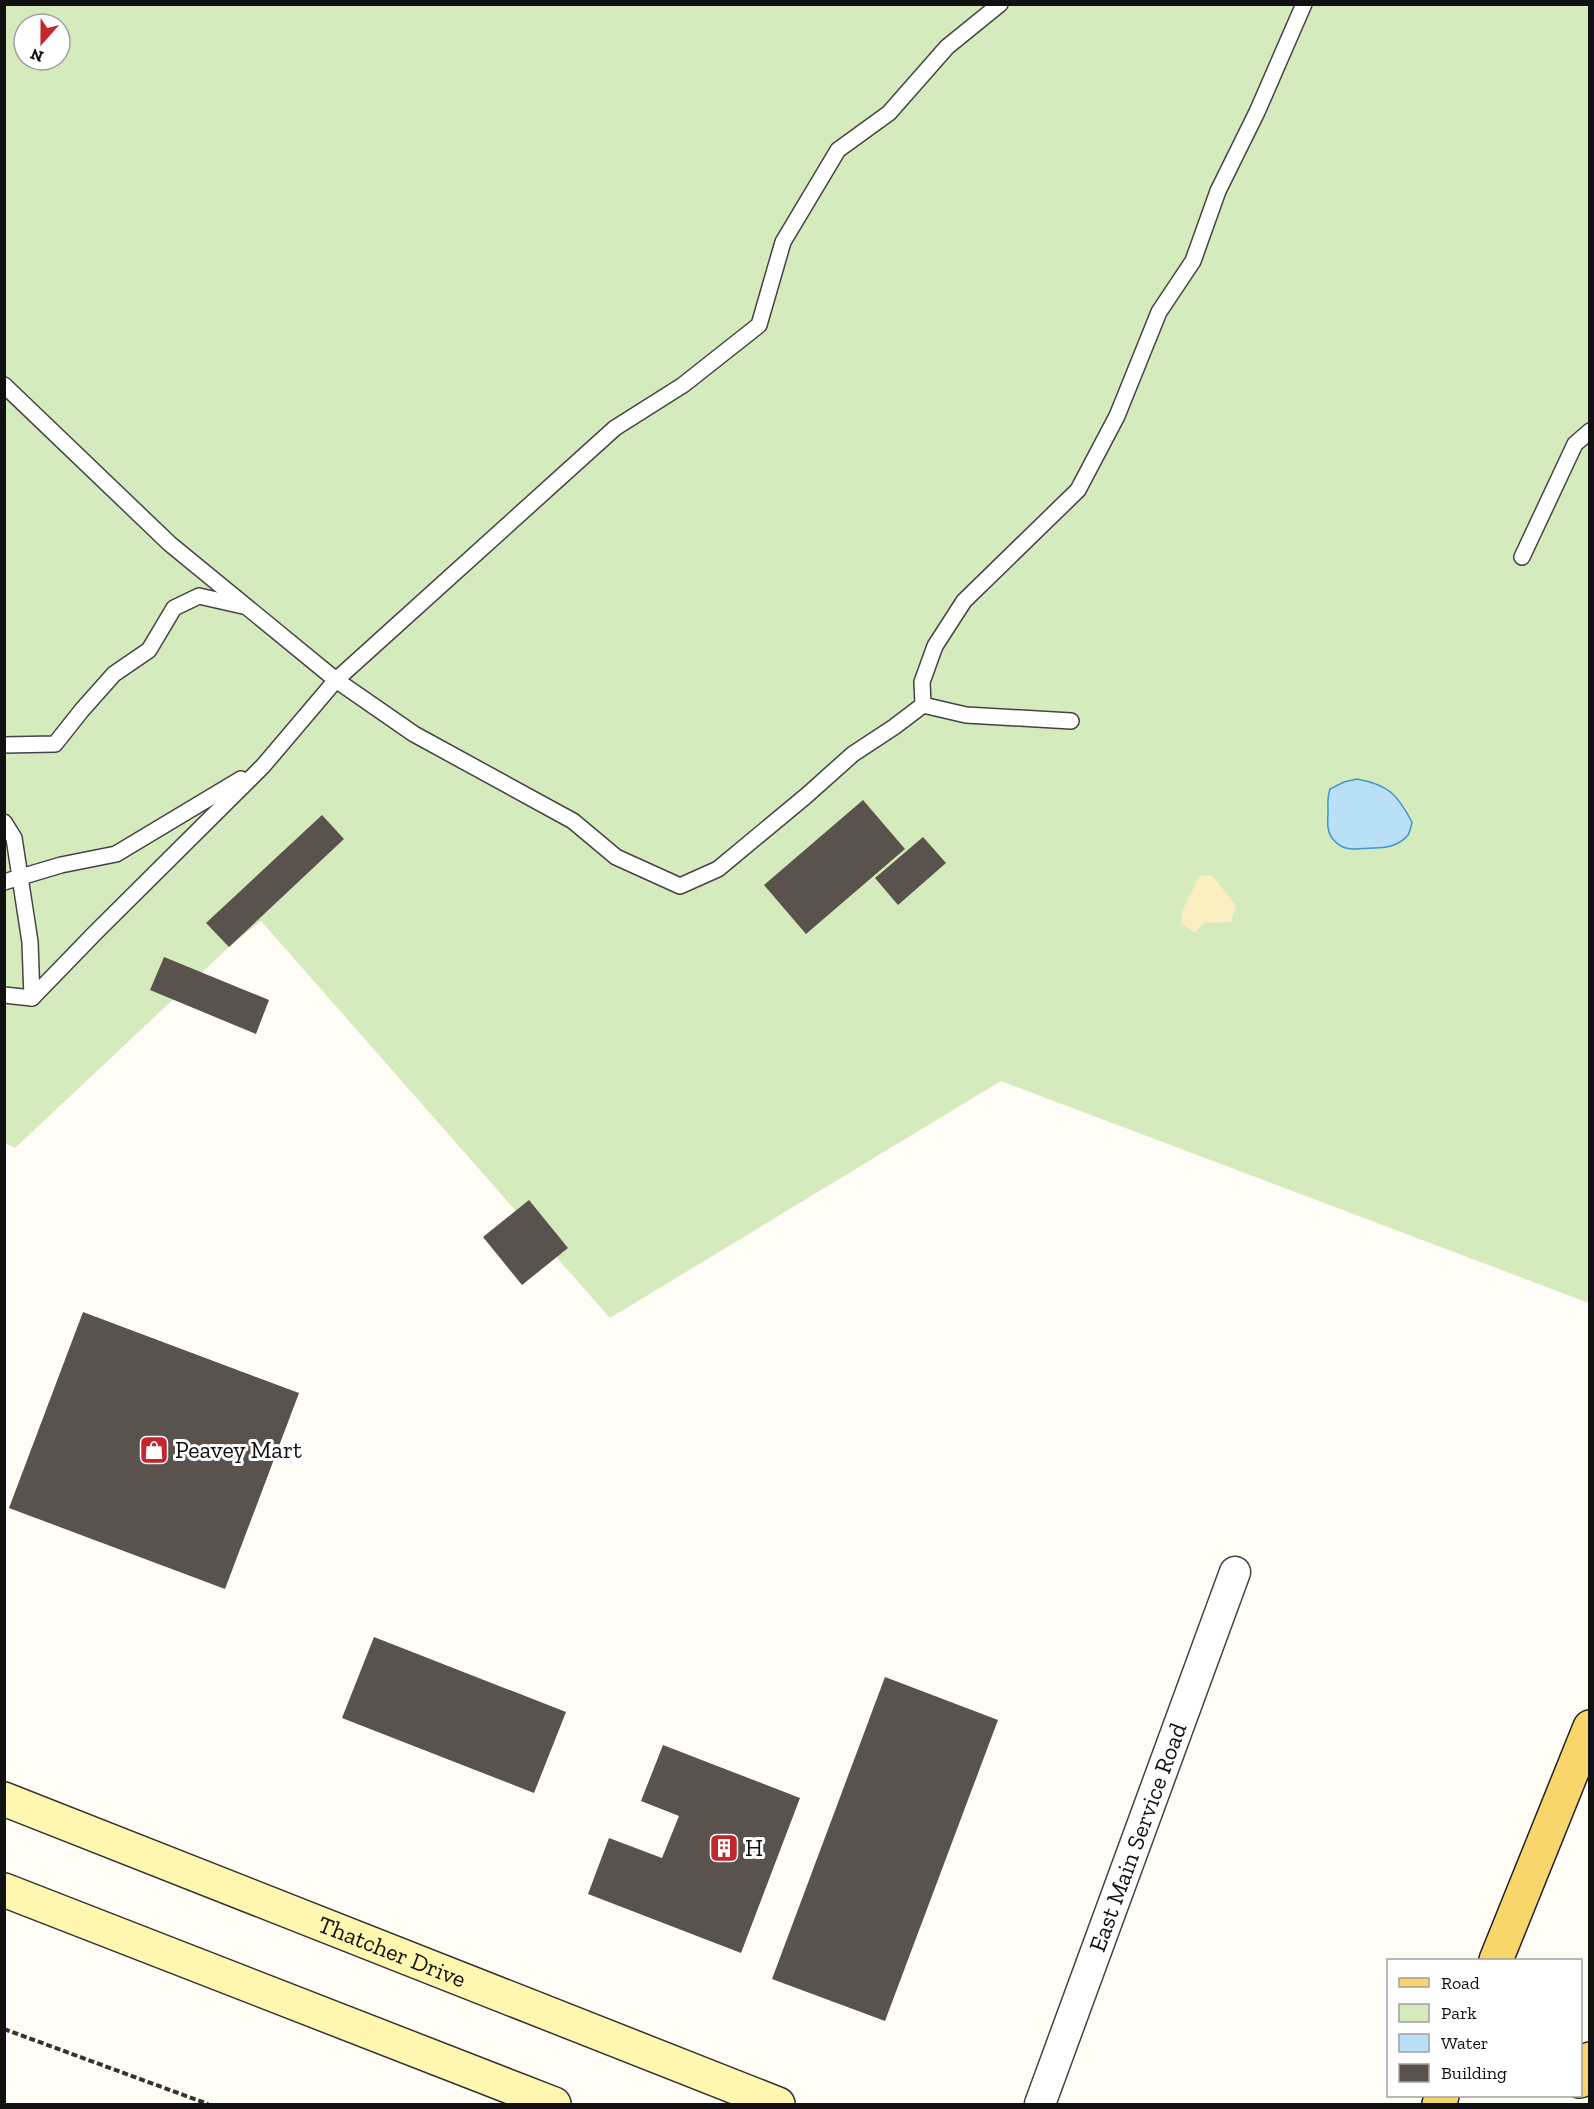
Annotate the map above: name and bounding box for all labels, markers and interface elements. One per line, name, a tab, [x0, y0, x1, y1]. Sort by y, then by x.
north arrow	[12, 12, 72, 72]
text: N	[28, 44, 46, 67]
shop icon: Peavey Mart	[138, 1434, 170, 1466]
place label: Peavey Mart	[175, 1435, 302, 1464]
street label: East Main Service Road	[1082, 1719, 1192, 1956]
building icon: H	[708, 1832, 740, 1864]
place label: H	[745, 1833, 763, 1862]
street label: Thatcher Drive	[314, 1909, 470, 1994]
legend	[1387, 1959, 1582, 2097]
text: Road	[1441, 1972, 1480, 1994]
text: Park	[1441, 2002, 1477, 2024]
text: Water	[1441, 2032, 1488, 2054]
text: Building	[1441, 2062, 1507, 2084]

